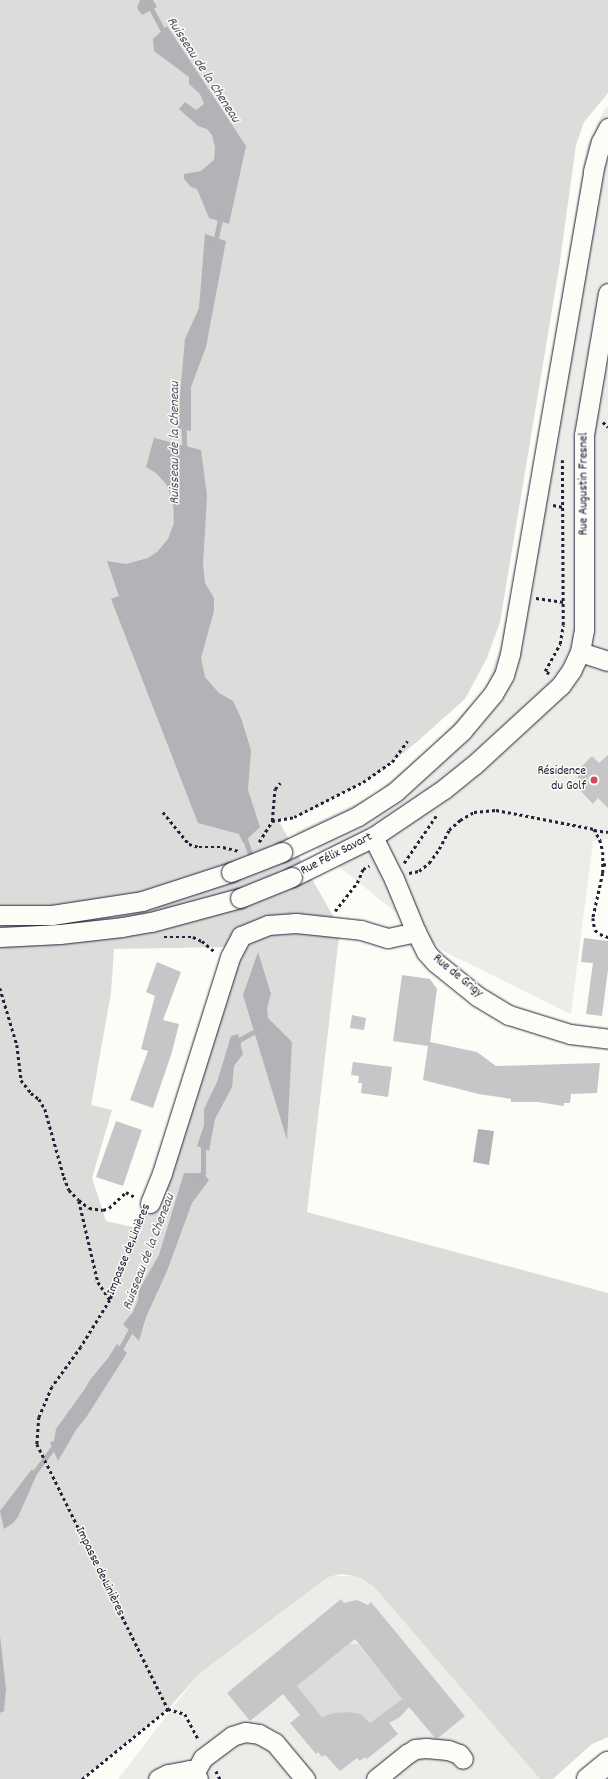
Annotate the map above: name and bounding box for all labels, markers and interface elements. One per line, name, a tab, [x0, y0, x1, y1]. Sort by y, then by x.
water label: Ruisseau de la Cheneau	[162, 14, 244, 126]
water label: Ruisseau de la Cheneau	[167, 382, 183, 504]
street label: Rue Augustin Fresnel	[577, 433, 593, 535]
place label: Résidence du Golf	[537, 765, 586, 796]
marker: Résidence du Golf	[589, 775, 599, 785]
street label: Rue Félix Savart	[299, 830, 375, 880]
street label: Rue de Grigy	[429, 952, 485, 1002]
water label: Ruisseau de la Cheneau	[119, 1192, 179, 1312]
street label: Impasse de Linières	[105, 1202, 155, 1298]
street label: Impasse de Linières	[71, 1525, 127, 1619]

